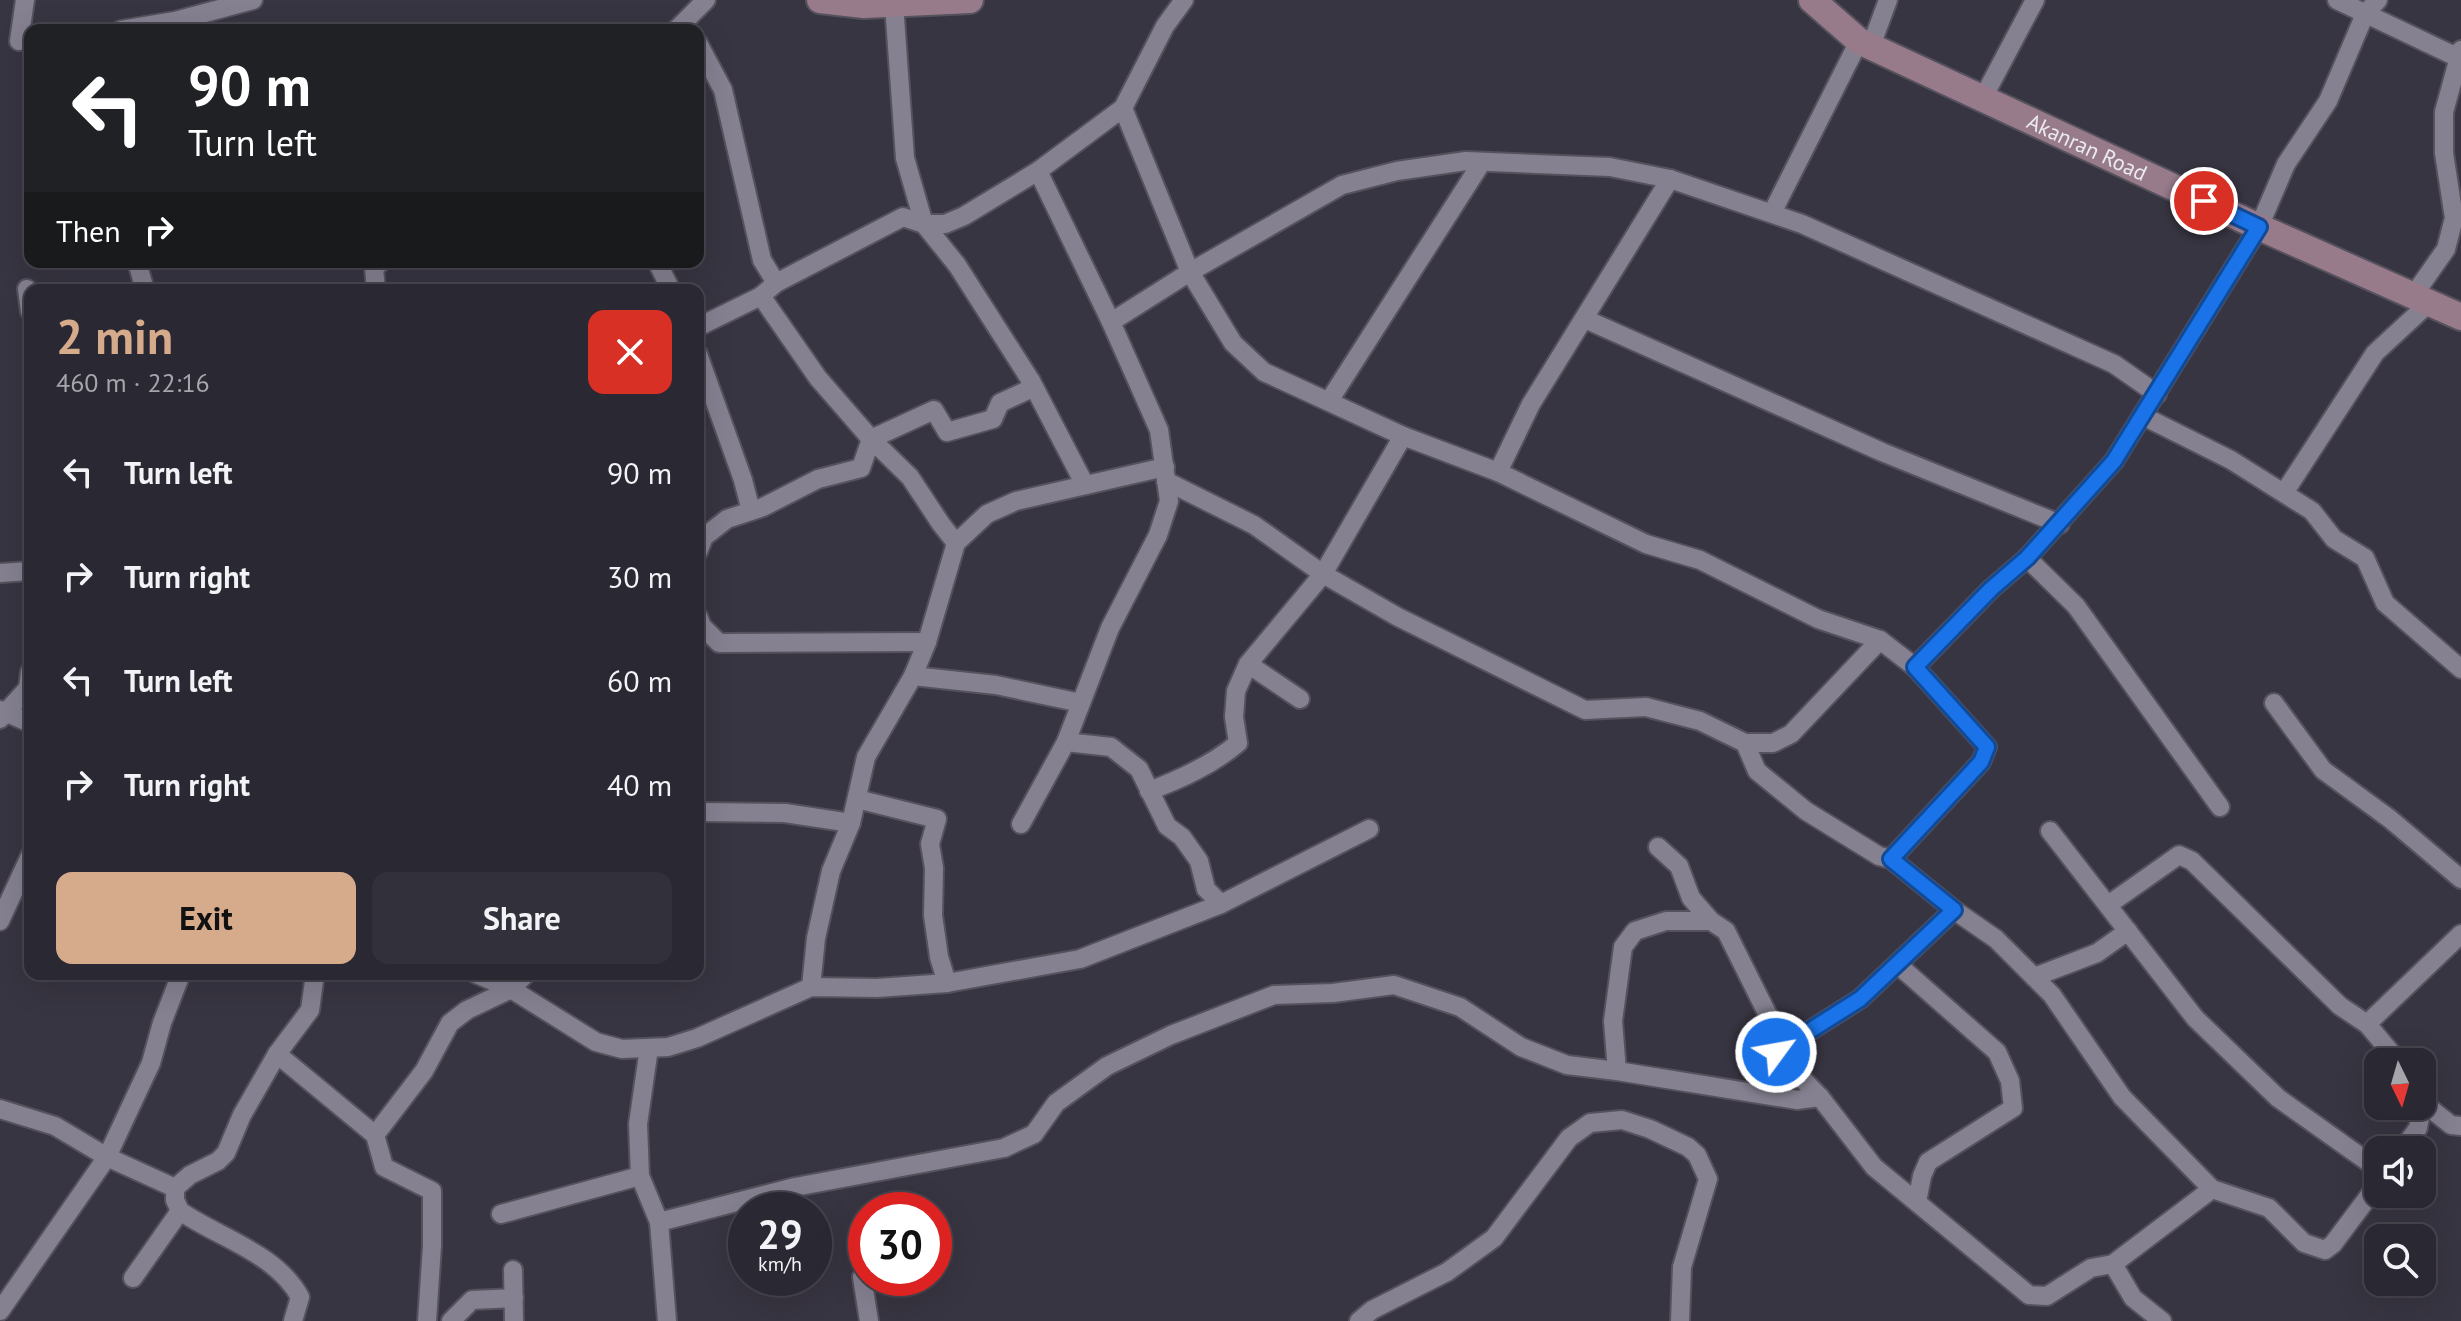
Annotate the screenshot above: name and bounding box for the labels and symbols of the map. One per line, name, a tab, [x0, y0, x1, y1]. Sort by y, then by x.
street label: Akanran Road	[2023, 107, 2152, 187]
pin	[2170, 167, 2238, 235]
position arrow	[1734, 1010, 1818, 1094]
north arrow	[2364, 1048, 2436, 1120]
speed limit sign: 30	[848, 1192, 952, 1296]

